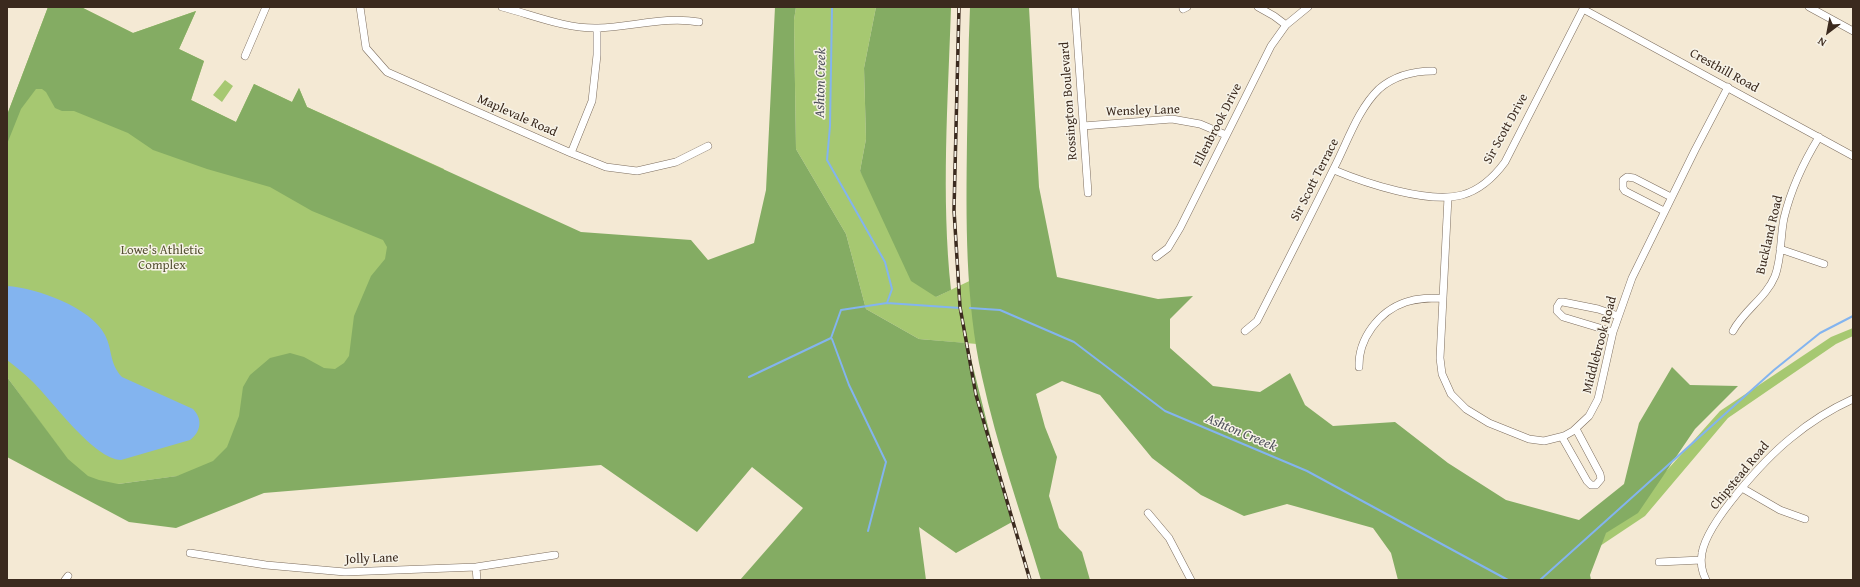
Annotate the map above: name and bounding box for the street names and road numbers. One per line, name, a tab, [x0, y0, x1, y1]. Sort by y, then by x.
street label: Rossington Boulevard	[1057, 41, 1081, 161]
street label: Cresthill Road	[1687, 46, 1761, 96]
street label: Ellenbrook Drive	[1190, 81, 1246, 169]
street label: Maplevale Road	[475, 91, 559, 141]
street label: Sir Scott Drive	[1480, 91, 1532, 167]
street label: Wensley Lane	[1106, 102, 1180, 120]
street label: Sir Scott Terrace	[1288, 136, 1342, 224]
street label: Buckland Road	[1753, 194, 1787, 276]
street label: Middlebrook Road	[1580, 295, 1620, 395]
street label: Chipstead Road	[1707, 439, 1773, 513]
street label: Jolly Lane	[345, 550, 399, 568]

